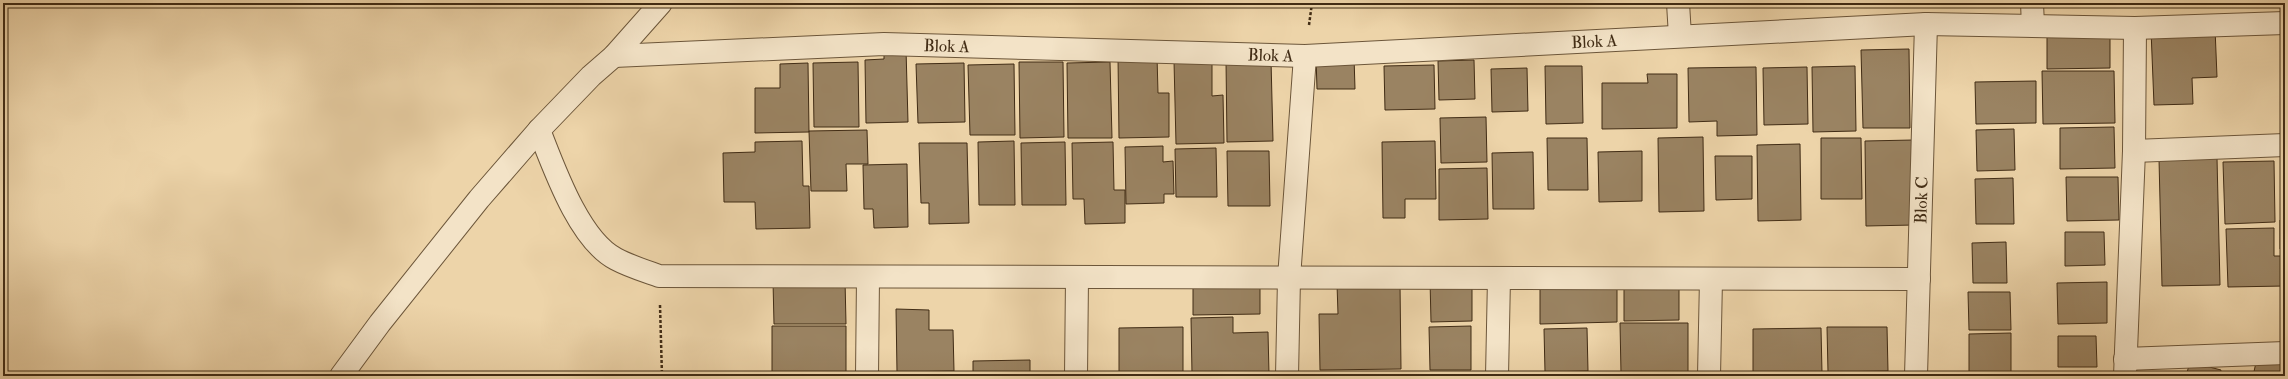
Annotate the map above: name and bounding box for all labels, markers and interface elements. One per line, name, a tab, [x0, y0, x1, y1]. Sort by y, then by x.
street label: Blok A	[1571, 30, 1618, 53]
street label: Blok A	[923, 35, 970, 57]
street label: Blok A	[1247, 44, 1294, 67]
street label: Blok C	[1910, 176, 1933, 224]

